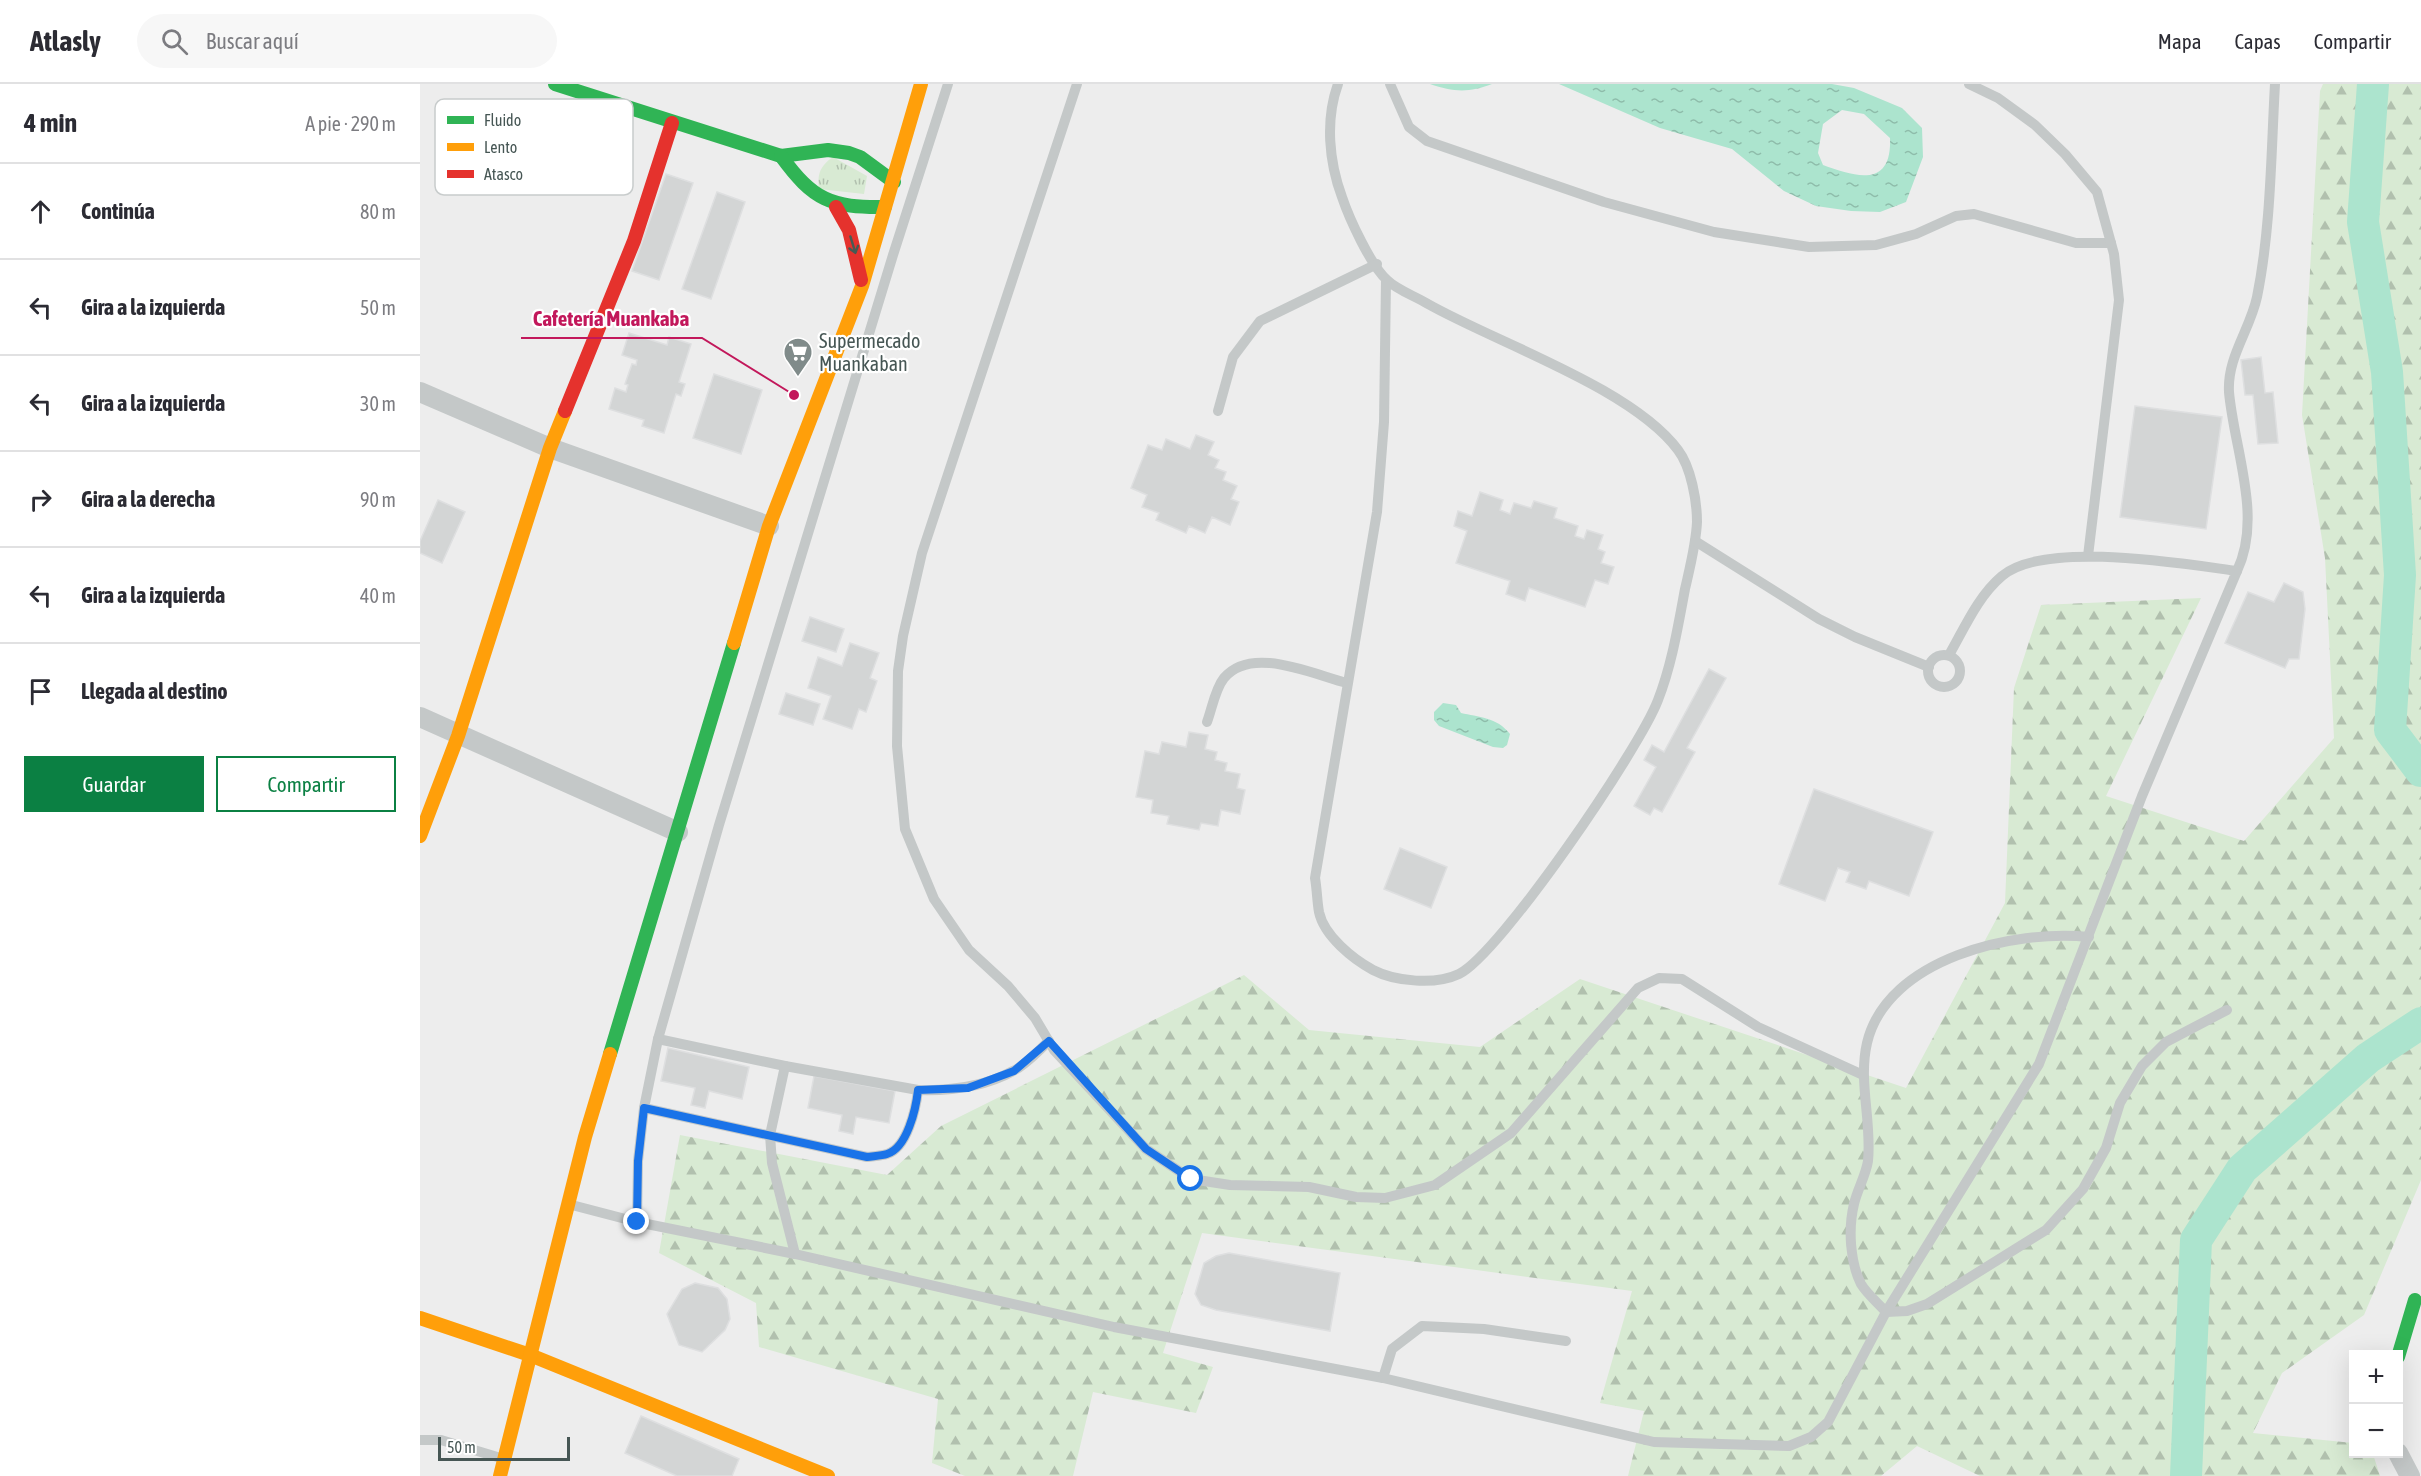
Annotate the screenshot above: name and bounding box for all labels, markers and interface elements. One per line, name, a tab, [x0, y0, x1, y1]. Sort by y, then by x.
search box	[137, 14, 557, 68]
text: Atlasly	[30, 25, 101, 57]
icon: search	[158, 25, 191, 58]
text: Buscar aquí	[206, 28, 299, 54]
text: Mapa	[2158, 29, 2201, 53]
text: Capas	[2234, 29, 2281, 53]
text: Compartir	[2314, 29, 2391, 53]
legend	[435, 99, 633, 195]
text: 4 min	[24, 108, 77, 138]
text: Fluido	[484, 111, 521, 129]
text: A pie · 290 m	[305, 112, 396, 135]
text: Lento	[484, 138, 517, 156]
text: Atasco	[484, 165, 523, 183]
icon: ahead	[24, 195, 57, 228]
text: Continúa	[81, 198, 155, 224]
text: 80 m	[360, 200, 396, 223]
one-way arrow	[848, 235, 859, 254]
icon: left	[24, 291, 57, 324]
text: Gira a la izquierda	[81, 294, 225, 320]
text: 50 m	[360, 296, 396, 319]
callout: Cafetería Muankaba	[521, 299, 702, 338]
text: Cafetería Muankaba	[533, 306, 689, 330]
place label: Supermecado Muankaban	[819, 329, 920, 375]
supermarket icon: Supermecado Muankaban	[782, 336, 814, 378]
icon: left	[24, 387, 57, 420]
text: Gira a la izquierda	[81, 390, 225, 416]
text: 30 m	[360, 392, 396, 415]
icon: right	[24, 483, 57, 516]
text: Gira a la derecha	[81, 486, 215, 512]
text: 90 m	[360, 488, 396, 511]
icon: left	[24, 579, 57, 612]
text: Gira a la izquierda	[81, 582, 225, 608]
text: 40 m	[360, 584, 396, 607]
icon: arrive	[24, 675, 57, 708]
text: Llegada al destino	[81, 678, 228, 704]
button: Guardar	[24, 756, 204, 812]
button: Compartir	[216, 756, 396, 812]
route start	[1177, 1165, 1203, 1191]
route end	[623, 1208, 649, 1234]
map controls	[2349, 1350, 2403, 1458]
button: +	[2349, 1350, 2403, 1404]
button: −	[2349, 1404, 2403, 1458]
scale bar	[438, 1434, 570, 1462]
text: 50 m	[447, 1438, 476, 1456]

